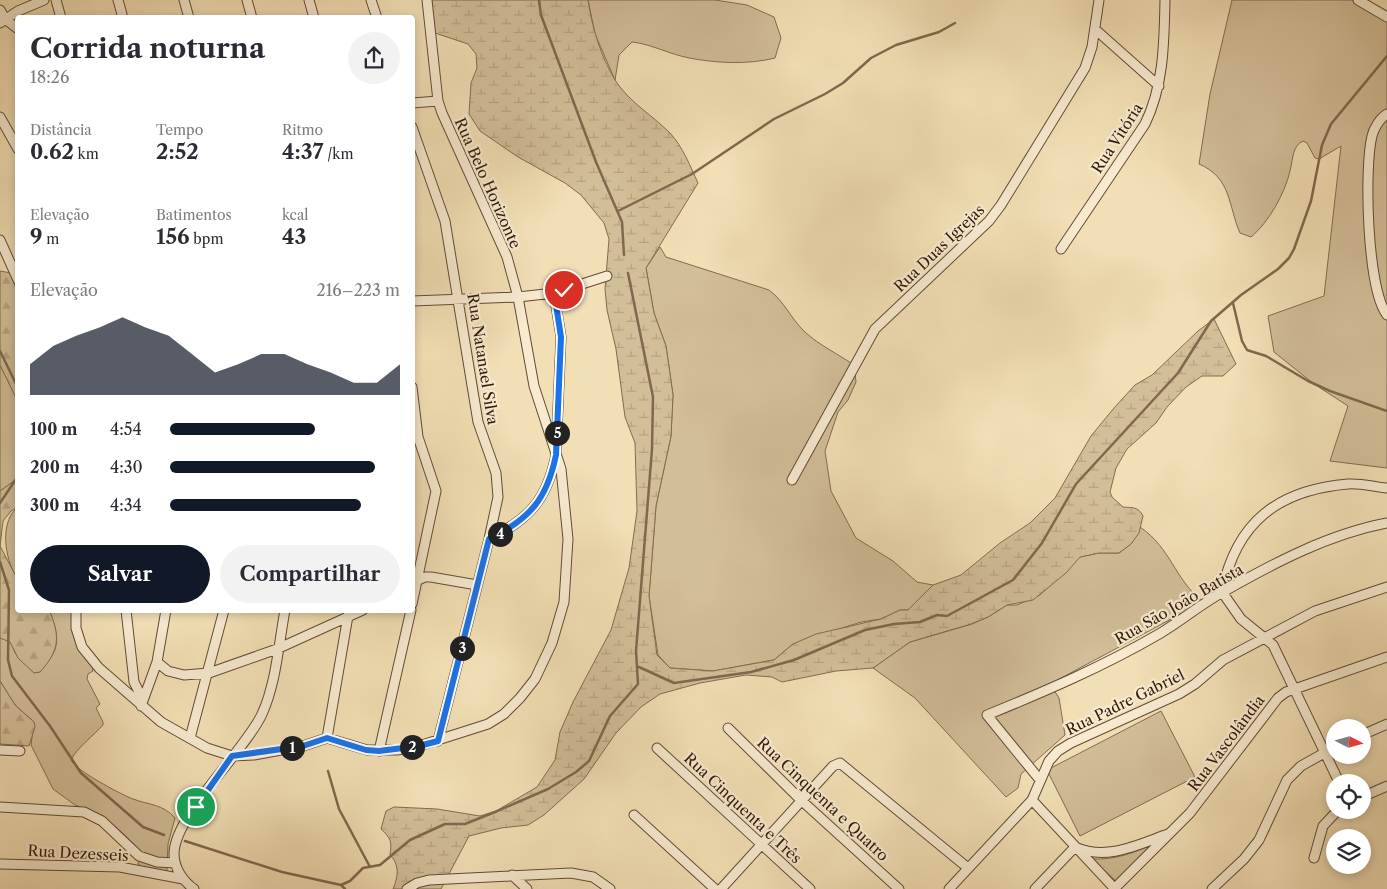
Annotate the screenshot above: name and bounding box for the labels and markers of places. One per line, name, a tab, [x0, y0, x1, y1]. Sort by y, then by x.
pin	[543, 269, 585, 311]
pin: 5	[544, 420, 570, 446]
pin: 4	[488, 522, 512, 546]
pin: 3	[450, 636, 474, 660]
pin: 2	[400, 734, 424, 760]
pin: 1	[280, 736, 304, 760]
pin	[175, 786, 217, 828]

